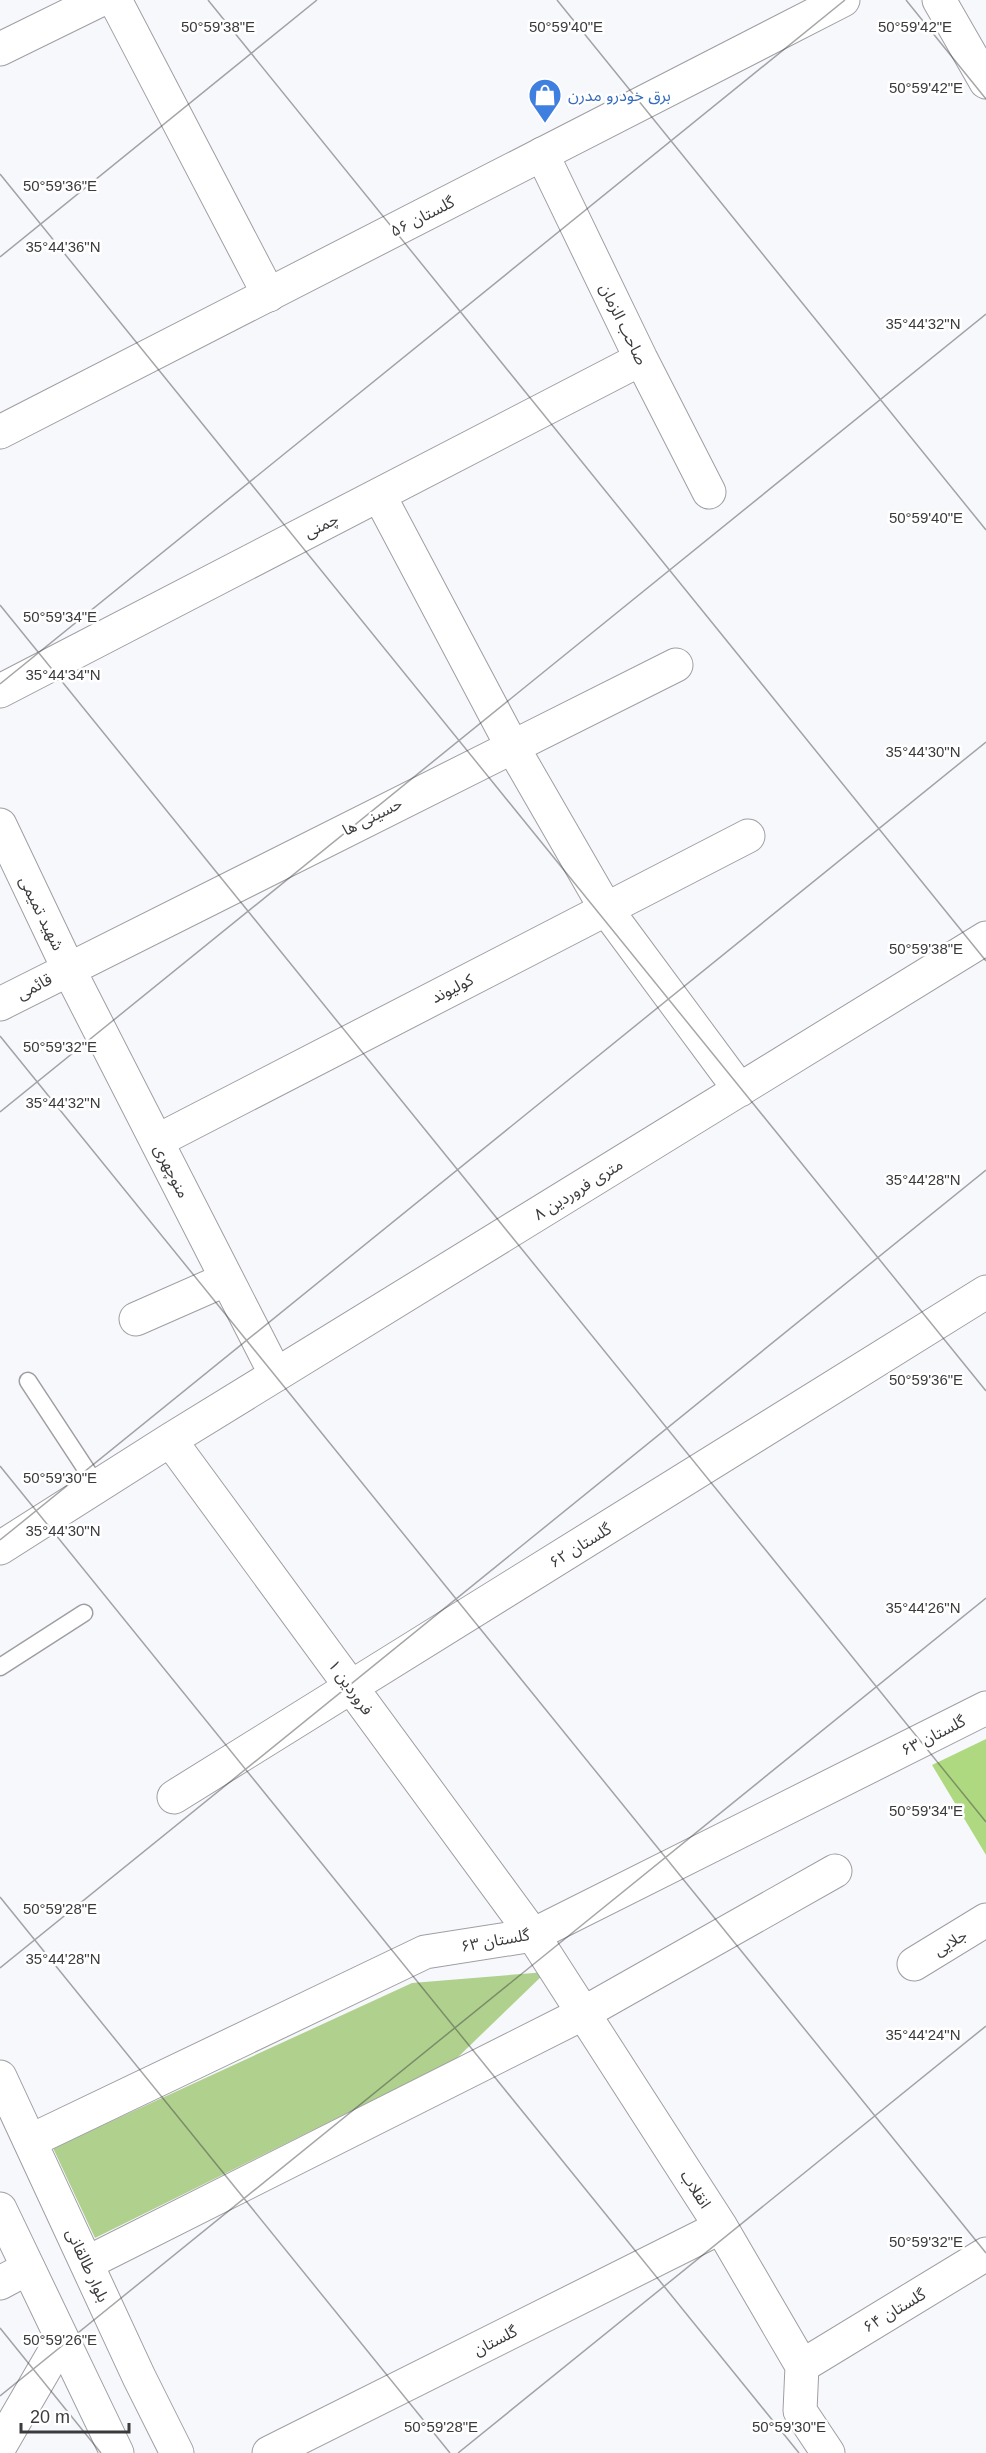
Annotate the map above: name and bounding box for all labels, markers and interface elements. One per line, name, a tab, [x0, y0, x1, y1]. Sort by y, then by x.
text: 50°59'38"E	[181, 18, 255, 35]
text: 50°59'40"E	[529, 18, 603, 35]
text: 50°59'42"E	[878, 18, 952, 35]
shop icon: برق خودرو مدرن	[527, 77, 563, 124]
text: 50°59'42"E	[889, 79, 963, 96]
place label: برق خودرو مدرن	[568, 87, 671, 105]
text: 50°59'36"E	[23, 177, 97, 194]
street label: گلستان ۵۶	[387, 193, 458, 241]
text: 35°44'36"N	[25, 238, 101, 255]
street label: صاحب الزمان	[596, 281, 651, 368]
text: 35°44'32"N	[885, 315, 961, 332]
text: 50°59'40"E	[889, 509, 963, 526]
street label: چمنی	[301, 510, 342, 543]
text: 50°59'34"E	[23, 608, 97, 625]
text: 35°44'34"N	[25, 666, 101, 683]
text: 35°44'30"N	[885, 743, 961, 760]
street label: حسینی ها	[340, 794, 405, 840]
street label: شهید تمیمی	[15, 873, 67, 954]
text: 50°59'38"E	[889, 940, 963, 957]
street label: قائمی	[14, 970, 55, 1004]
street label: کولیوند	[428, 971, 477, 1007]
text: 50°59'32"E	[23, 1038, 97, 1055]
text: 35°44'32"N	[25, 1094, 101, 1111]
street label: منوچهری	[149, 1142, 192, 1202]
street label: ۸ متری فروردین	[531, 1155, 626, 1224]
text: 35°44'28"N	[885, 1171, 961, 1188]
text: 50°59'36"E	[889, 1371, 963, 1388]
text: 50°59'30"E	[23, 1469, 97, 1486]
street label: گلستان ۶۲	[546, 1520, 615, 1572]
text: 35°44'30"N	[25, 1522, 101, 1539]
text: 35°44'26"N	[885, 1599, 961, 1616]
street label: فروردین ۱	[324, 1657, 376, 1719]
street label: گلستان ۶۳	[898, 1712, 969, 1760]
text: 50°59'34"E	[889, 1802, 963, 1819]
text: 50°59'28"E	[23, 1900, 97, 1917]
street label: گلستان ۶۳	[459, 1926, 531, 1956]
street label: جلایی	[931, 1926, 970, 1960]
text: 35°44'28"N	[25, 1950, 101, 1967]
text: 35°44'24"N	[885, 2026, 961, 2043]
street label: انقلاب	[677, 2167, 714, 2212]
street label: بلوار طالقانی	[62, 2226, 112, 2305]
text: 50°59'32"E	[889, 2233, 963, 2250]
street label: گلستان ۶۴	[860, 2285, 929, 2336]
street label: گلستان	[471, 2322, 521, 2359]
text: 50°59'26"E	[23, 2331, 97, 2348]
scale bar	[21, 2396, 129, 2434]
text: 20 m	[30, 2407, 70, 2427]
text: 50°59'28"E	[404, 2418, 478, 2435]
text: 50°59'30"E	[752, 2418, 826, 2435]

